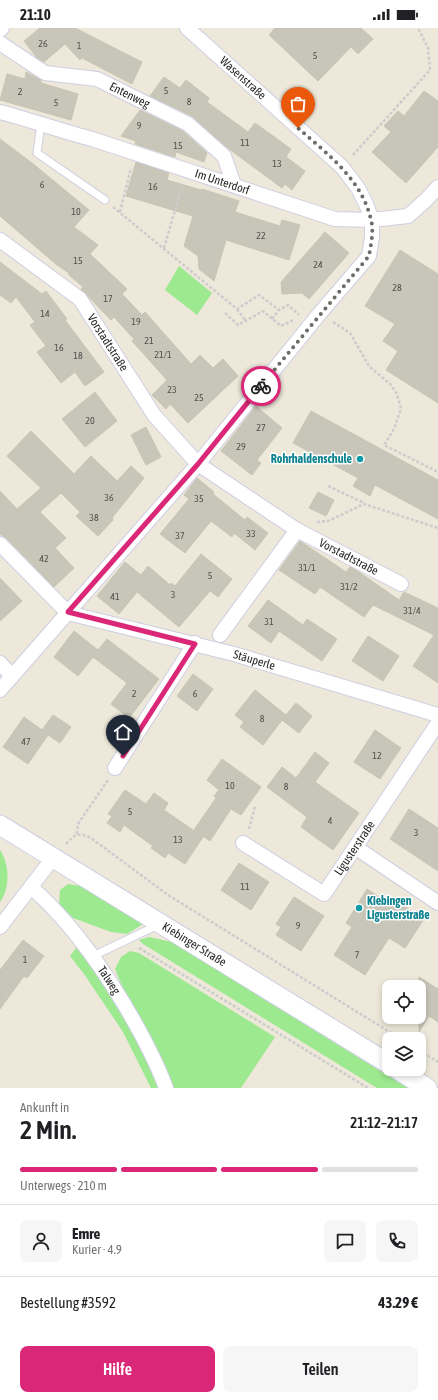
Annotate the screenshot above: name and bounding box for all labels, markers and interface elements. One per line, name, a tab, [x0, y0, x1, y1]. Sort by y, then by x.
text: 21:10	[20, 6, 51, 23]
house number: 26	[38, 38, 48, 49]
house number: 1	[77, 40, 82, 51]
house number: 5	[313, 50, 318, 61]
street label: Wasenstraße	[217, 54, 269, 102]
street label: Entenweg	[107, 79, 153, 111]
house number: 5	[164, 85, 169, 96]
house number: 2	[18, 86, 23, 97]
pin	[281, 87, 315, 128]
icon: bag	[287, 93, 309, 115]
house number: 8	[187, 96, 192, 107]
house number: 5	[54, 97, 59, 108]
house number: 9	[137, 120, 142, 131]
house number: 11	[240, 137, 250, 148]
house number: 15	[173, 140, 183, 151]
house number: 13	[272, 158, 282, 169]
street label: Im Unterdorf	[193, 166, 252, 198]
house number: 6	[40, 179, 45, 190]
house number: 16	[148, 181, 158, 192]
house number: 10	[71, 206, 81, 217]
house number: 22	[256, 230, 266, 241]
house number: 15	[73, 255, 83, 266]
house number: 24	[313, 259, 323, 270]
house number: 28	[392, 282, 402, 293]
house number: 17	[103, 293, 113, 304]
house number: 14	[40, 308, 50, 319]
street label: Vorstadtstraße	[84, 311, 131, 374]
house number: 19	[131, 316, 141, 327]
house number: 21	[144, 335, 154, 346]
house number: 16	[54, 342, 64, 353]
house number: 21/1	[154, 349, 172, 360]
house number: 18	[73, 350, 83, 361]
courier	[241, 366, 281, 406]
icon: bike	[250, 375, 272, 397]
house number: 23	[167, 384, 177, 395]
house number: 25	[194, 392, 204, 403]
house number: 20	[85, 415, 95, 426]
house number: 27	[256, 422, 266, 433]
house number: 29	[236, 441, 246, 452]
place label: Rohrhaldenschule	[271, 452, 353, 466]
marker: Rohrhaldenschule	[355, 454, 365, 464]
house number: 36	[104, 492, 114, 503]
house number: 35	[194, 493, 204, 504]
house number: 38	[89, 512, 99, 523]
house number: 33	[246, 528, 256, 539]
house number: 37	[175, 530, 185, 541]
street label: Vorstadtstraße	[317, 536, 381, 578]
house number: 42	[39, 553, 49, 564]
house number: 31/1	[298, 562, 316, 573]
house number: 5	[208, 570, 213, 581]
house number: 31/2	[340, 581, 358, 592]
house number: 3	[171, 589, 176, 600]
house number: 41	[110, 591, 120, 602]
house number: 31/4	[403, 605, 421, 616]
house number: 31	[264, 616, 274, 627]
street label: Stäuperle	[232, 647, 277, 673]
house number: 2	[132, 688, 137, 699]
house number: 6	[193, 688, 198, 699]
house number: 8	[260, 713, 265, 724]
pin	[106, 715, 140, 756]
icon: home	[112, 721, 134, 743]
house number: 47	[21, 736, 31, 747]
house number: 12	[372, 750, 382, 761]
house number: 10	[225, 780, 235, 791]
house number: 8	[284, 781, 289, 792]
house number: 5	[128, 806, 133, 817]
house number: 4	[328, 815, 333, 826]
street label: Ligusterstraße	[331, 818, 378, 878]
house number: 3	[414, 827, 419, 838]
house number: 13	[173, 834, 183, 845]
house number: 11	[240, 881, 250, 892]
place label: Kiebingen Ligusterstraße	[367, 894, 430, 922]
marker: Kiebingen Ligusterstraße	[354, 903, 364, 913]
street label: Kiebinger Straße	[160, 919, 229, 969]
house number: 9	[296, 920, 301, 931]
house number: 7	[355, 949, 360, 960]
house number: 1	[23, 954, 28, 965]
street label: Talweg	[95, 963, 124, 998]
map controls	[382, 980, 426, 1076]
button: locate	[382, 980, 426, 1024]
button: layers	[382, 1032, 426, 1076]
text: Ankunft in	[20, 1100, 69, 1115]
text: 21:12–21:17	[350, 1114, 418, 1131]
text: 2 Min.	[20, 1115, 76, 1145]
text: Unterwegs · 210 m	[20, 1178, 107, 1193]
button: person	[20, 1220, 62, 1262]
button: chat	[324, 1220, 366, 1262]
button: phone	[376, 1220, 418, 1262]
text: Emre	[72, 1225, 100, 1242]
text: Kurier · 4.9	[72, 1242, 122, 1257]
text: Bestellung #3592	[20, 1294, 116, 1311]
text: 43.29 €	[378, 1294, 418, 1311]
button: Hilfe	[20, 1346, 215, 1392]
button: Teilen	[223, 1346, 418, 1392]

